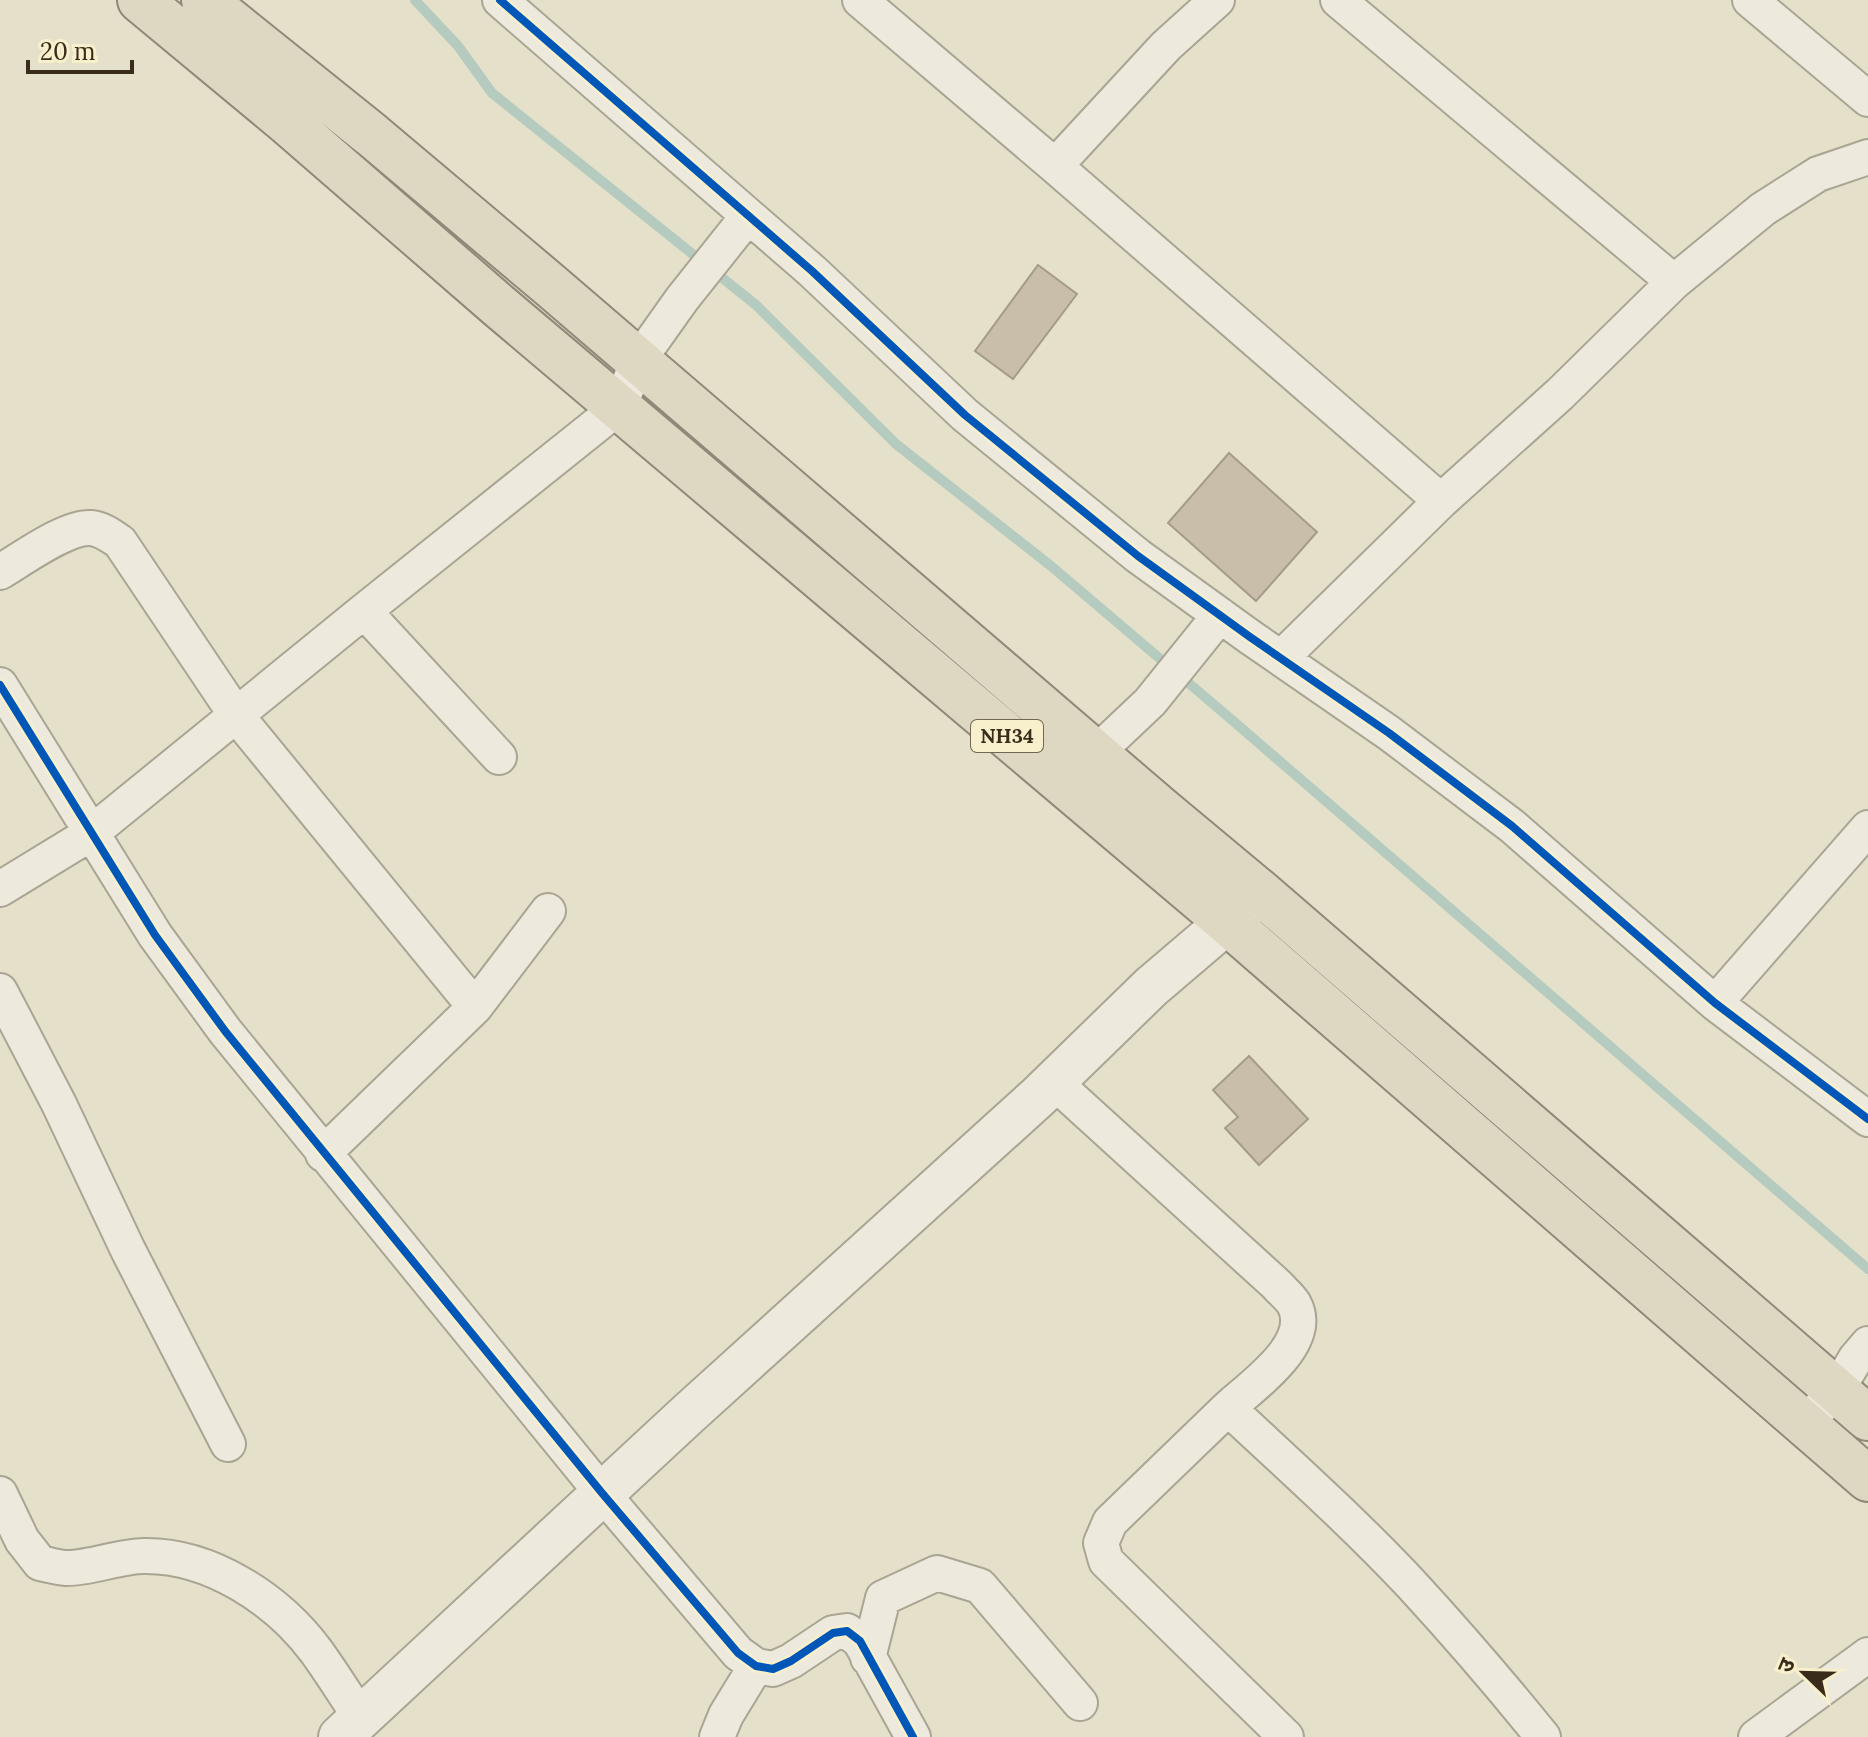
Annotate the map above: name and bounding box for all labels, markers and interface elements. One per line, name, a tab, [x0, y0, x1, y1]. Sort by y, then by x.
scale bar	[28, 24, 132, 74]
text: 20 m	[40, 36, 96, 67]
road number: NH34	[971, 720, 1043, 752]
north arrow	[1764, 1633, 1844, 1713]
text: उ	[1770, 1653, 1801, 1677]

